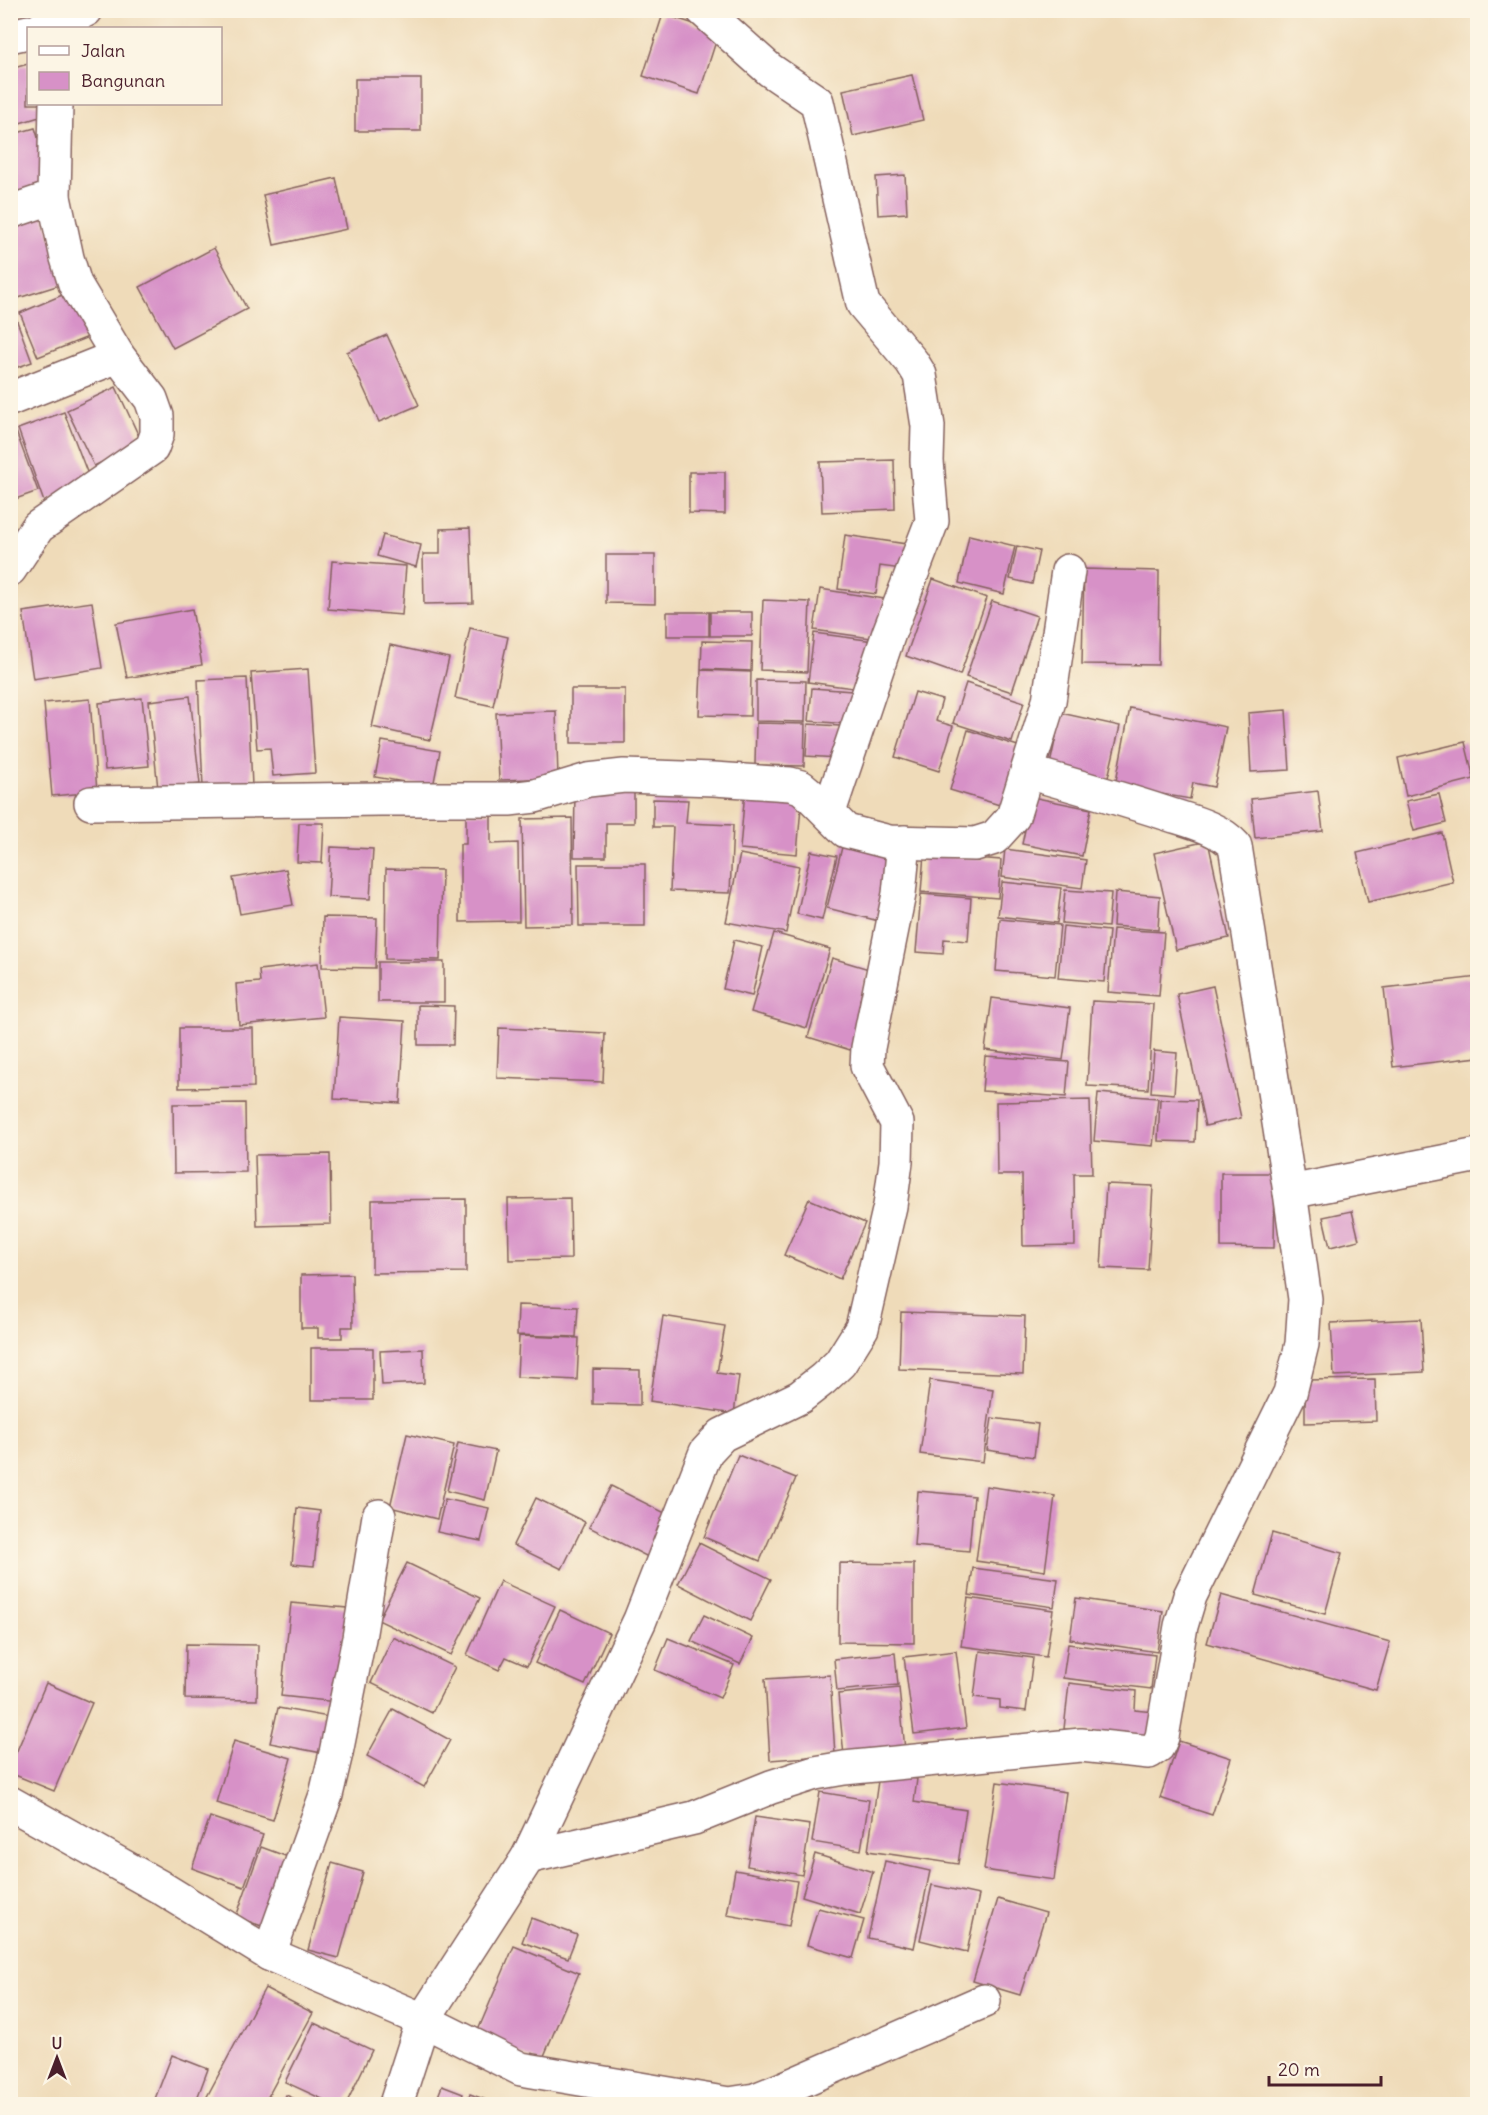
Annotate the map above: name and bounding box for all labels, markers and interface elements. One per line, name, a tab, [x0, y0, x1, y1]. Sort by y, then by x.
legend	[27, 27, 222, 105]
text: Jalan	[81, 39, 125, 62]
text: Bangunan	[81, 69, 165, 92]
north arrow	[27, 2028, 87, 2088]
text: U	[52, 2033, 62, 2053]
scale bar	[1269, 2049, 1382, 2087]
text: 20 m	[1278, 2058, 1320, 2081]

